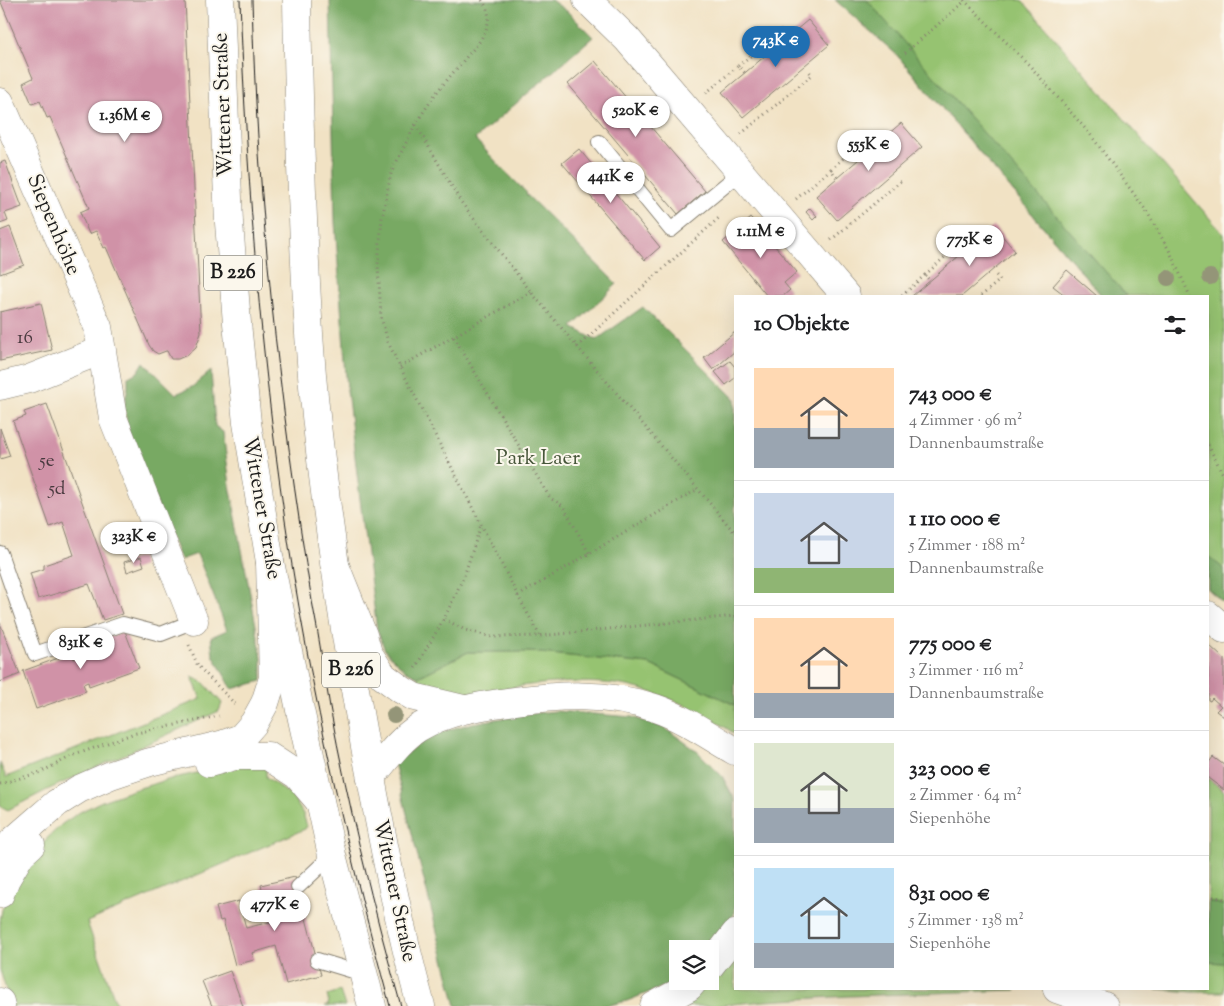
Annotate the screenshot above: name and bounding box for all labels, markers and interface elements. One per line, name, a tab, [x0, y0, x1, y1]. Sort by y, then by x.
pin: 743K €	[735, 26, 817, 68]
text: 743K €	[753, 30, 799, 53]
street label: Wittener Straße	[206, 32, 242, 178]
pin: 520K €	[595, 96, 677, 138]
pin: 1.36M €	[79, 100, 171, 143]
text: 520K €	[613, 100, 659, 123]
text: 1.36M €	[99, 105, 151, 128]
pin: 555K €	[828, 130, 910, 172]
text: 555K €	[848, 134, 890, 157]
pin: 441K €	[570, 162, 652, 204]
text: 441K €	[588, 166, 634, 189]
street label: Siepenhöhe	[18, 170, 88, 280]
pin: 1.11M €	[715, 216, 807, 259]
text: 1.11M €	[737, 221, 785, 244]
pin: 775K €	[929, 224, 1011, 267]
text: 775K €	[947, 229, 993, 252]
road number: B 226	[204, 256, 262, 290]
text: 10 Objekte	[754, 310, 850, 340]
icon: filters	[1161, 311, 1189, 339]
house number: 16	[17, 325, 33, 352]
text: 743 000 €	[909, 380, 992, 410]
icon: home	[794, 388, 854, 448]
text: 4 Zimmer · 96 m²	[909, 410, 1022, 433]
text: Dannenbaumstraße	[909, 433, 1044, 456]
street label: Wittener Straße	[234, 434, 288, 582]
park label: Park Laer	[496, 444, 580, 474]
house number: 5e	[38, 448, 55, 475]
house number: 5d	[47, 476, 66, 503]
text: 1 110 000 €	[909, 505, 1001, 535]
icon: home	[794, 513, 854, 573]
pin: 323K €	[93, 522, 175, 564]
text: 323K €	[111, 526, 157, 549]
text: 5 Zimmer · 188 m²	[909, 535, 1026, 558]
text: Dannenbaumstraße	[909, 558, 1044, 581]
pin: 831K €	[40, 628, 122, 670]
text: 775 000 €	[909, 630, 992, 660]
text: 831K €	[59, 632, 103, 655]
icon: home	[794, 638, 854, 698]
road number: B 226	[322, 652, 380, 688]
text: 3 Zimmer · 116 m²	[909, 660, 1024, 683]
text: Dannenbaumstraße	[909, 683, 1044, 706]
text: 323 000 €	[909, 755, 991, 785]
icon: home	[794, 763, 854, 823]
text: 2 Zimmer · 64 m²	[909, 785, 1022, 808]
text: Siepenhöhe	[909, 808, 991, 831]
street label: Wittener Straße	[364, 817, 424, 965]
text: 831 000 €	[909, 880, 990, 910]
icon: home	[794, 888, 854, 948]
pin: 477K €	[234, 890, 316, 932]
text: 477K €	[251, 894, 299, 917]
text: 5 Zimmer · 138 m²	[909, 910, 1024, 933]
text: Siepenhöhe	[909, 933, 991, 956]
map controls	[669, 940, 719, 990]
button: layers	[669, 940, 719, 990]

